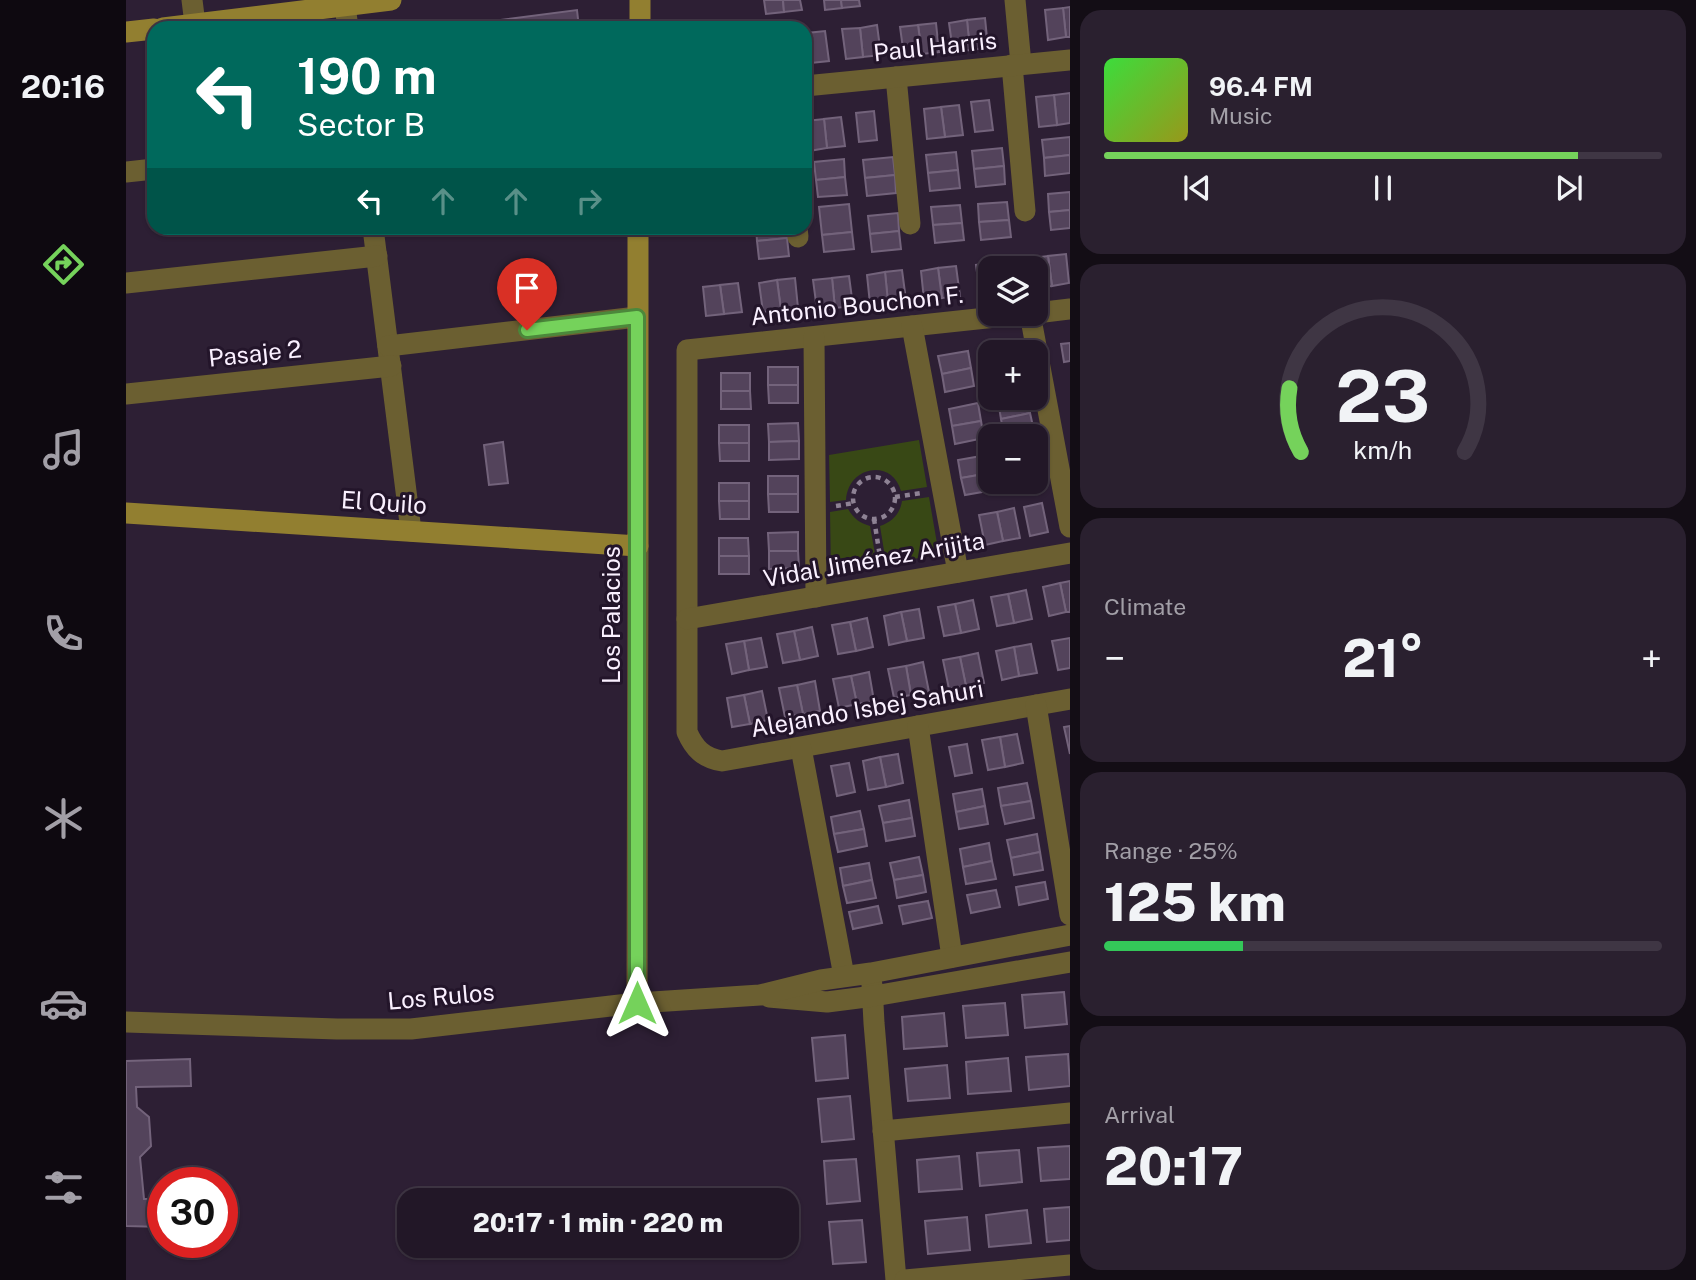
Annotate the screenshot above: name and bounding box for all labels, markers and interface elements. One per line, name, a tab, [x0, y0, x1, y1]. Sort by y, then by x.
street label: Paul Harris	[872, 26, 998, 66]
text: 190 m	[297, 47, 437, 105]
icon: left	[182, 49, 273, 140]
text: 20:16	[21, 68, 105, 105]
text: 96.4 FM	[1209, 71, 1313, 102]
text: Music	[1209, 102, 1273, 129]
text: Sector B	[297, 106, 425, 143]
icon: previous	[1178, 169, 1216, 207]
icon: pause	[1364, 169, 1402, 207]
icon: next	[1550, 169, 1588, 207]
icon: left	[351, 182, 389, 220]
icon: ahead	[424, 182, 462, 220]
icon: ahead	[497, 182, 535, 220]
icon: right	[570, 182, 608, 220]
icon: directions	[39, 240, 88, 289]
map controls	[978, 256, 1048, 494]
button: layers	[978, 256, 1048, 326]
pin	[497, 258, 557, 330]
icon: arrive	[508, 269, 546, 307]
street label: Antonio Bouchon F.	[749, 280, 965, 330]
street label: Pasaje 2	[207, 334, 303, 372]
button: +	[978, 340, 1048, 410]
text: 23	[1336, 353, 1430, 438]
button: −	[978, 424, 1048, 494]
icon: music	[39, 425, 88, 474]
text: km/h	[1354, 435, 1412, 465]
street label: El Quilo	[340, 485, 428, 519]
street label: Vidal Jiménez Arijita	[761, 526, 987, 592]
street label: Los Palacios	[597, 546, 625, 684]
text: Climate	[1104, 593, 1186, 620]
icon: phone	[39, 609, 88, 658]
text: 21°	[1342, 628, 1424, 689]
text: −	[1104, 636, 1125, 681]
text: +	[1641, 636, 1662, 681]
street label: Alejando Isbej Sahuri	[748, 674, 985, 742]
icon: climate	[39, 794, 88, 843]
text: Range · 25%	[1104, 837, 1238, 864]
text: 125 km	[1104, 872, 1286, 933]
position arrow	[600, 966, 674, 1040]
street label: Los Rulos	[386, 977, 496, 1015]
icon: car	[39, 979, 88, 1028]
text: Arrival	[1104, 1101, 1175, 1128]
text: 20:17	[1104, 1136, 1243, 1197]
icon: filters	[39, 1163, 88, 1212]
speed limit sign: 30	[147, 1167, 238, 1258]
text: 20:17 · 1 min · 220 m	[473, 1207, 723, 1238]

